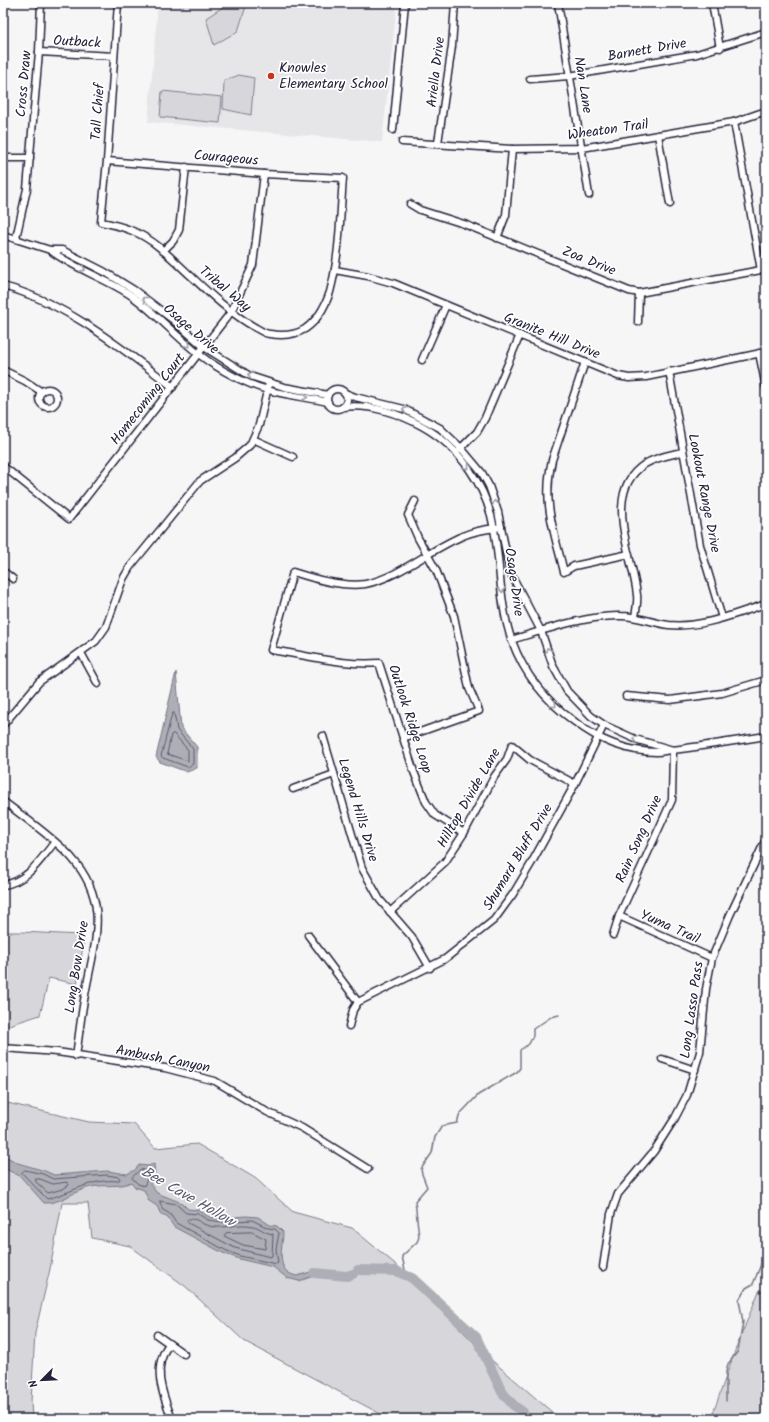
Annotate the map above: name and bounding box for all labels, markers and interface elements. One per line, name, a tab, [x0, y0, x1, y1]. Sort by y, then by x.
street label: Outback	[53, 30, 102, 54]
street label: Barnett Drive	[606, 32, 689, 68]
street label: Ariella Drive	[421, 35, 451, 109]
street label: Cross Draw	[10, 49, 38, 118]
street label: Nan Lane	[568, 55, 598, 116]
place label: Knowles Elementary School	[279, 57, 388, 95]
marker: Knowles Elementary School	[266, 71, 276, 81]
street label: Tall Chief	[85, 81, 111, 141]
street label: Wheaton Trail	[566, 113, 650, 147]
street label: Courageous	[193, 144, 259, 172]
street label: Zoa Drive	[559, 240, 620, 282]
street label: Tribal Way	[194, 260, 256, 318]
one-way arrow	[79, 264, 87, 272]
one-way arrow	[143, 296, 150, 303]
street label: Osage Drive	[158, 298, 225, 360]
street label: Granite Hill Drive	[500, 307, 604, 366]
one-way arrow	[183, 340, 191, 347]
street label: Homecoming Court	[105, 348, 191, 450]
one-way arrow	[247, 372, 254, 380]
one-way arrow	[302, 392, 308, 401]
one-way arrow	[402, 407, 410, 415]
street label: Lookout Range Drive	[682, 432, 726, 555]
one-way arrow	[462, 462, 469, 469]
one-way arrow	[492, 499, 500, 506]
street label: Osage Drive	[498, 546, 530, 618]
one-way arrow	[497, 587, 506, 593]
one-way arrow	[544, 647, 552, 654]
street label: Outlook Ridge Loop	[382, 662, 438, 776]
one-way arrow	[549, 700, 557, 708]
one-way arrow	[632, 735, 639, 744]
street label: Hilltop Divide Lane	[431, 743, 507, 852]
street label: Legend Hills Drive	[332, 755, 384, 865]
street label: Rain Song Drive	[610, 791, 668, 886]
street label: Shumard Bluff Drive	[477, 799, 559, 915]
street label: Yuma Trail	[636, 904, 704, 950]
street label: Long Bow Drive	[59, 919, 95, 1015]
street label: Long Lasso Pass	[674, 960, 710, 1060]
street label: Ambush Canyon	[114, 1039, 212, 1079]
water label: Bee Cave Hollow	[136, 1160, 241, 1235]
north arrow	[22, 1360, 62, 1400]
text: N	[24, 1377, 43, 1390]

